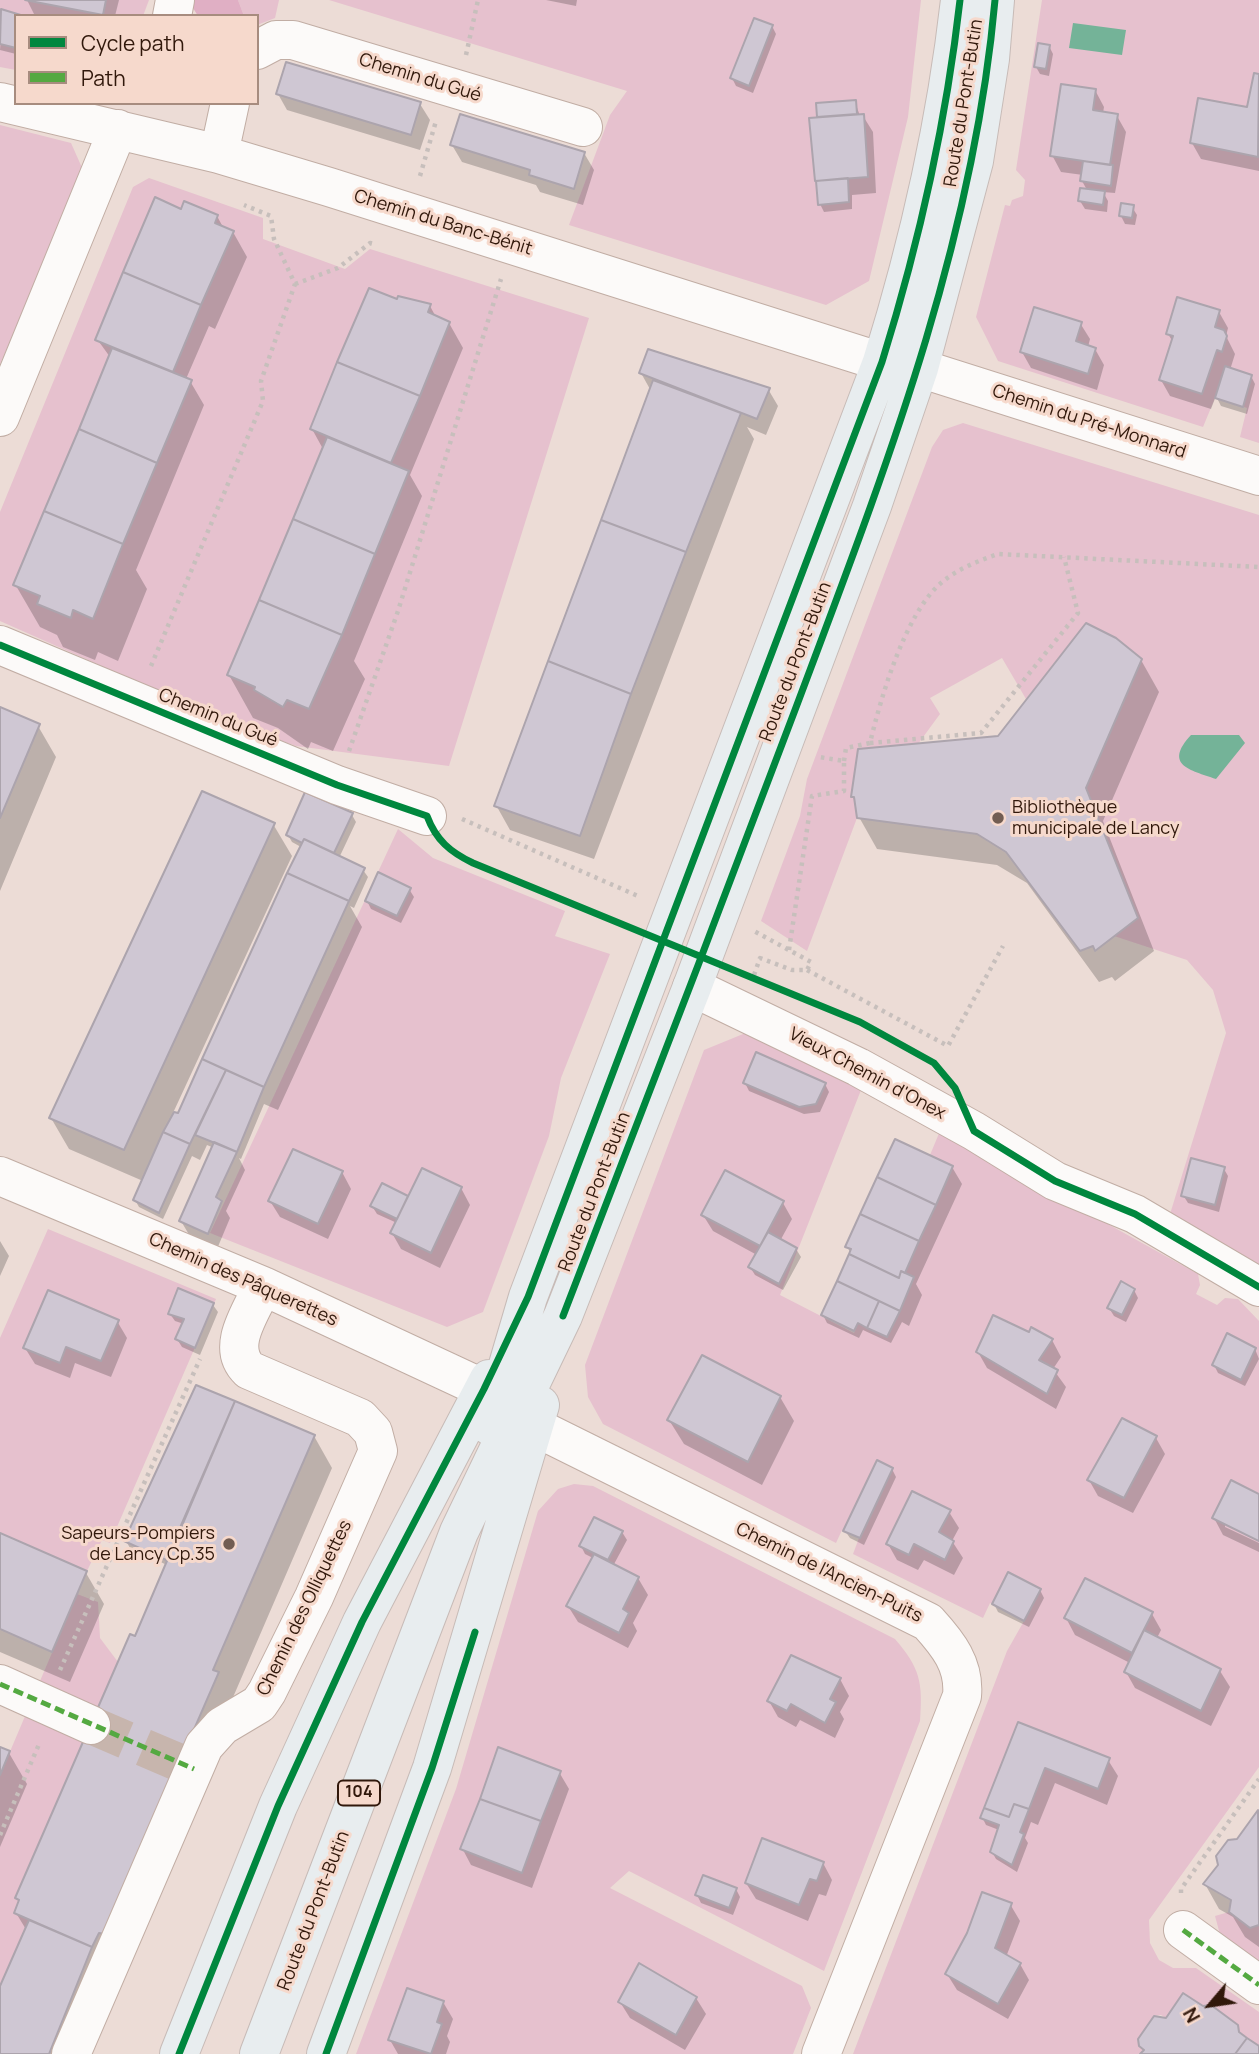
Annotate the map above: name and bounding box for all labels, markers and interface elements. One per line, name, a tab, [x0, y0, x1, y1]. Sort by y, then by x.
legend	[14, 14, 259, 105]
street label: Route du Pont-Butin	[940, 18, 988, 188]
text: Cycle path	[81, 29, 184, 57]
street label: Chemin du Gué	[356, 49, 484, 107]
text: Path	[81, 64, 126, 92]
street label: Chemin du Banc-Bénit	[351, 186, 535, 260]
street label: Chemin du Pré-Monnard	[990, 381, 1188, 463]
street label: Route du Pont-Butin	[756, 579, 836, 745]
street label: Chemin du Gué	[155, 684, 281, 752]
place label: Bibliothèque municipale de Lancy	[1012, 797, 1179, 840]
marker: Bibliothèque municipale de Lancy	[990, 810, 1006, 826]
street label: Vieux Chemin d'Onex	[785, 1024, 949, 1124]
street label: Route du Pont-Butin	[555, 1109, 635, 1275]
street label: Chemin des Pâquerettes	[145, 1229, 341, 1331]
street label: Chemin des Olliquettes	[253, 1517, 357, 1699]
street label: Chemin de l'Ancien-Puits	[732, 1518, 926, 1628]
place label: Sapeurs-Pompiers de Lancy Cp.35	[61, 1523, 215, 1566]
marker: Sapeurs-Pompiers de Lancy Cp.35	[221, 1536, 237, 1552]
road number: 104	[338, 1781, 380, 1806]
street label: Route du Pont-Butin	[274, 1828, 354, 1994]
north arrow	[1175, 1970, 1245, 2040]
text: N	[1177, 2003, 1206, 2027]

